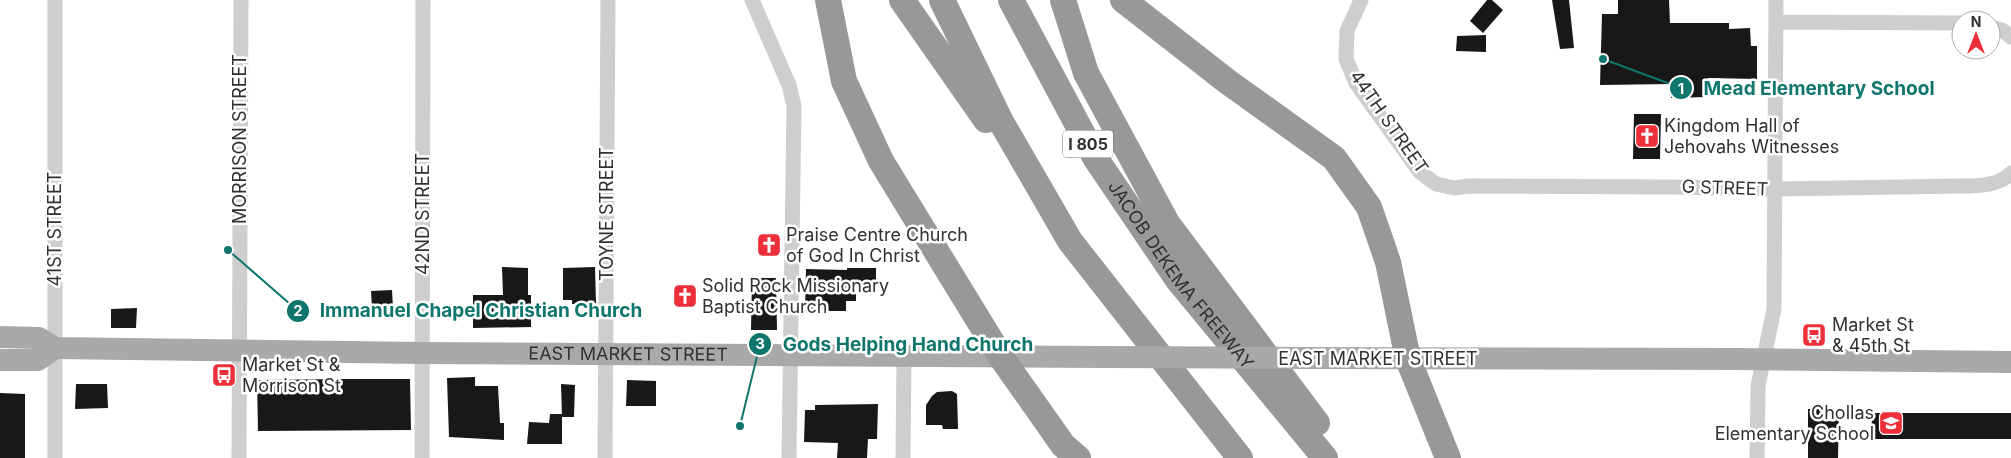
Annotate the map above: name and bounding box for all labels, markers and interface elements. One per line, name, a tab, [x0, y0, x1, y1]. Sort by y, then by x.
north arrow	[1951, 10, 2001, 60]
text: N	[1971, 13, 1981, 30]
street label: MORRISON STREET	[229, 54, 250, 224]
street label: 44TH STREET	[1346, 66, 1433, 177]
callout: Mead Elementary School	[1668, 71, 1944, 105]
text: Mead Elementary School	[1703, 77, 1935, 100]
text: 1	[1678, 79, 1684, 98]
place label: Kingdom Hall of Jehovahs Witnesses	[1664, 115, 1839, 157]
church icon: Kingdom Hall of Jehovahs Witnesses	[1634, 123, 1660, 149]
road number: I 805	[1063, 130, 1113, 158]
street label: TOYNE STREET	[596, 147, 617, 281]
street label: 42ND STREET	[412, 153, 433, 275]
street label: 41ST STREET	[44, 172, 65, 286]
street label: G STREET	[1681, 175, 1769, 200]
street label: JACOB DEKEMA FREEWAY	[1104, 177, 1258, 373]
place label: Praise Centre Church of God In Christ	[786, 224, 968, 266]
church icon: Praise Centre Church of God In Christ	[756, 232, 782, 258]
place label: Solid Rock Missionary Baptist Church	[702, 275, 889, 317]
church icon: Solid Rock Missionary Baptist Church	[672, 283, 698, 309]
callout: Immanuel Chapel Christian Church	[285, 294, 653, 328]
text: Immanuel Chapel Christian Church	[320, 299, 642, 322]
text: 2	[293, 301, 303, 320]
place label: Market St & 45th St	[1832, 314, 1914, 356]
bus stop icon: Market St & 45th St	[1801, 322, 1827, 348]
callout: Gods Helping Hand Church	[747, 327, 1043, 361]
text: Gods Helping Hand Church	[783, 333, 1033, 356]
text: 3	[755, 334, 765, 353]
street label: EAST MARKET STREET	[528, 343, 728, 365]
street label: EAST MARKET STREET	[1278, 348, 1478, 369]
place label: Market St & Morrison St	[242, 354, 341, 396]
bus stop icon: Market St & Morrison St	[211, 362, 237, 388]
place label: Chollas Elementary School	[1715, 402, 1874, 444]
school or university icon: Chollas Elementary School	[1878, 410, 1904, 436]

